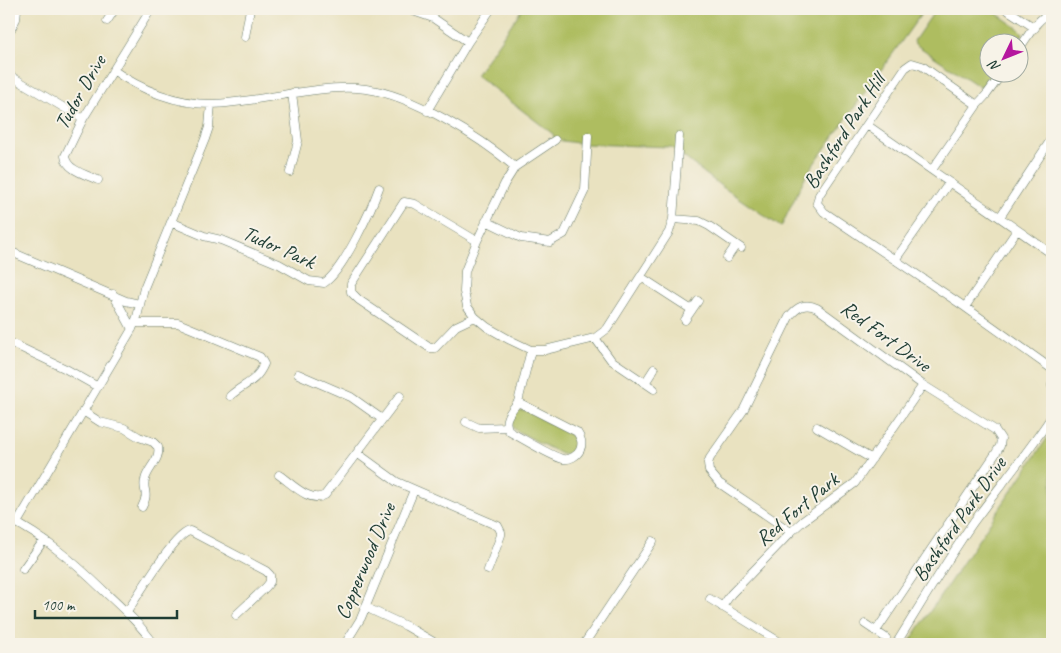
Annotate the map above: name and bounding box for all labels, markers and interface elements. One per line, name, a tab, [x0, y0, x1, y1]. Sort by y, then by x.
north arrow	[978, 32, 1028, 82]
street label: Tudor Drive	[48, 48, 113, 134]
text: N	[984, 56, 1004, 75]
street label: Bashford Park Hill	[797, 66, 893, 193]
street label: Tudor Park	[239, 220, 321, 275]
street label: Red Fort Drive	[836, 295, 938, 379]
street label: Bashford Park Drive	[906, 451, 1012, 586]
street label: Red Fort Park	[750, 466, 845, 551]
street label: Copperwood Drive	[329, 498, 402, 623]
scale bar	[35, 588, 178, 620]
text: 100 m	[42, 596, 76, 615]

